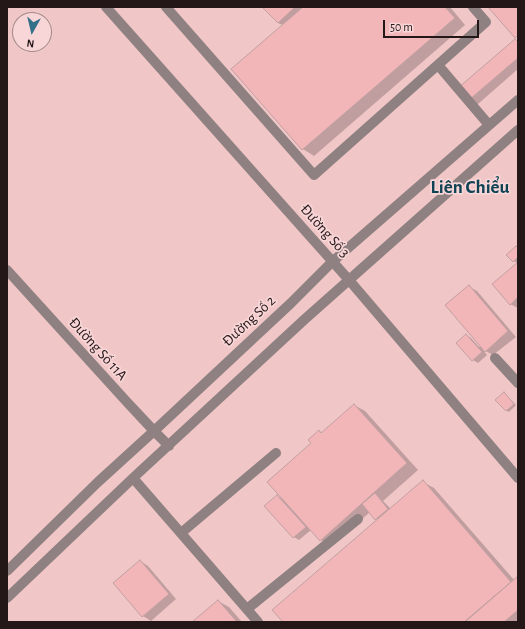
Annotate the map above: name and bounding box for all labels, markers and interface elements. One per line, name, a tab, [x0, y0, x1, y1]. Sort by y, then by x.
north arrow	[12, 12, 52, 52]
scale bar	[385, 12, 481, 38]
text: 50 m	[390, 21, 413, 33]
text: N	[26, 37, 35, 49]
district label: Liên Chiểu	[431, 176, 509, 198]
street label: Đường Số 3	[296, 201, 354, 261]
street label: Đường Số 2	[219, 292, 279, 350]
street label: Đường Số 11A	[65, 314, 131, 384]

